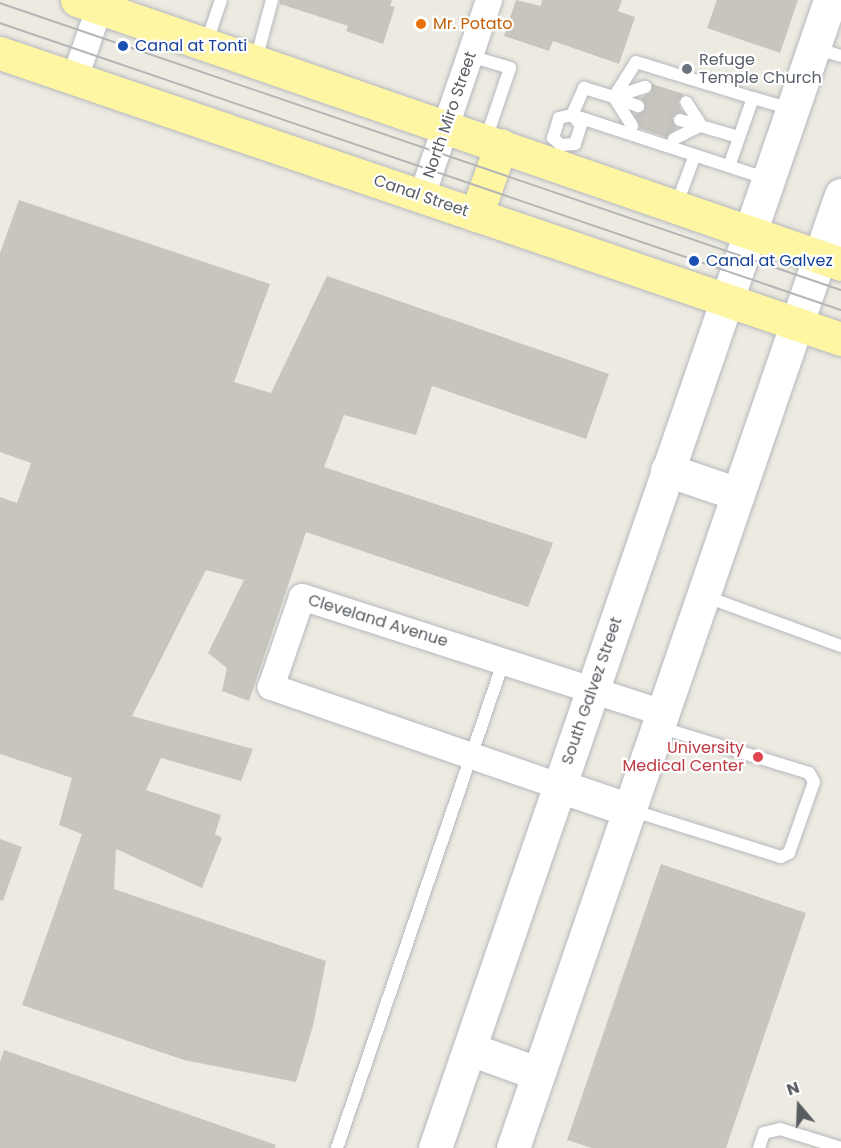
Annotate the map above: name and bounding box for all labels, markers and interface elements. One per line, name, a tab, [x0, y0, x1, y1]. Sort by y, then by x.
place label: Mr. Potato	[433, 14, 513, 34]
marker: Mr. Potato	[414, 17, 428, 31]
place label: Canal at Tonti	[135, 36, 247, 56]
marker: Canal at Tonti	[116, 39, 130, 53]
street label: North Miro Street	[419, 49, 481, 181]
place label: Refuge Temple Church	[699, 50, 822, 88]
marker: Refuge Temple Church	[680, 62, 694, 76]
street label: Canal Street	[371, 171, 471, 221]
place label: Canal at Galvez	[706, 251, 833, 271]
marker: Canal at Galvez	[687, 254, 701, 268]
street label: Cleveland Avenue	[306, 591, 450, 651]
street label: South Galvez Street	[558, 615, 626, 767]
place label: University Medical Center	[623, 738, 744, 776]
marker: University Medical Center	[749, 748, 767, 766]
north arrow	[769, 1076, 829, 1136]
text: N	[784, 1076, 802, 1101]

